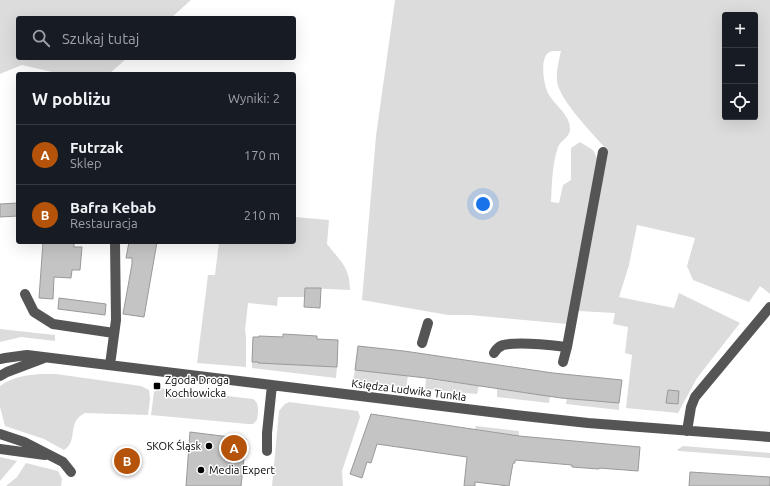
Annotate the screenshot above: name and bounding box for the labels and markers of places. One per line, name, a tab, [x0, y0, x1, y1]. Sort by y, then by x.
place label: Zgoda Droga Kochłowicka	[165, 374, 229, 399]
marker: Zgoda Droga Kochłowicka	[152, 381, 162, 391]
pin: A	[221, 433, 247, 463]
place label: SKOK Śląsk	[146, 439, 201, 452]
marker: SKOK Śląsk	[204, 441, 214, 451]
pin: B	[114, 446, 140, 476]
place label: Media Expert	[209, 464, 275, 476]
marker: Media Expert	[196, 465, 206, 475]

